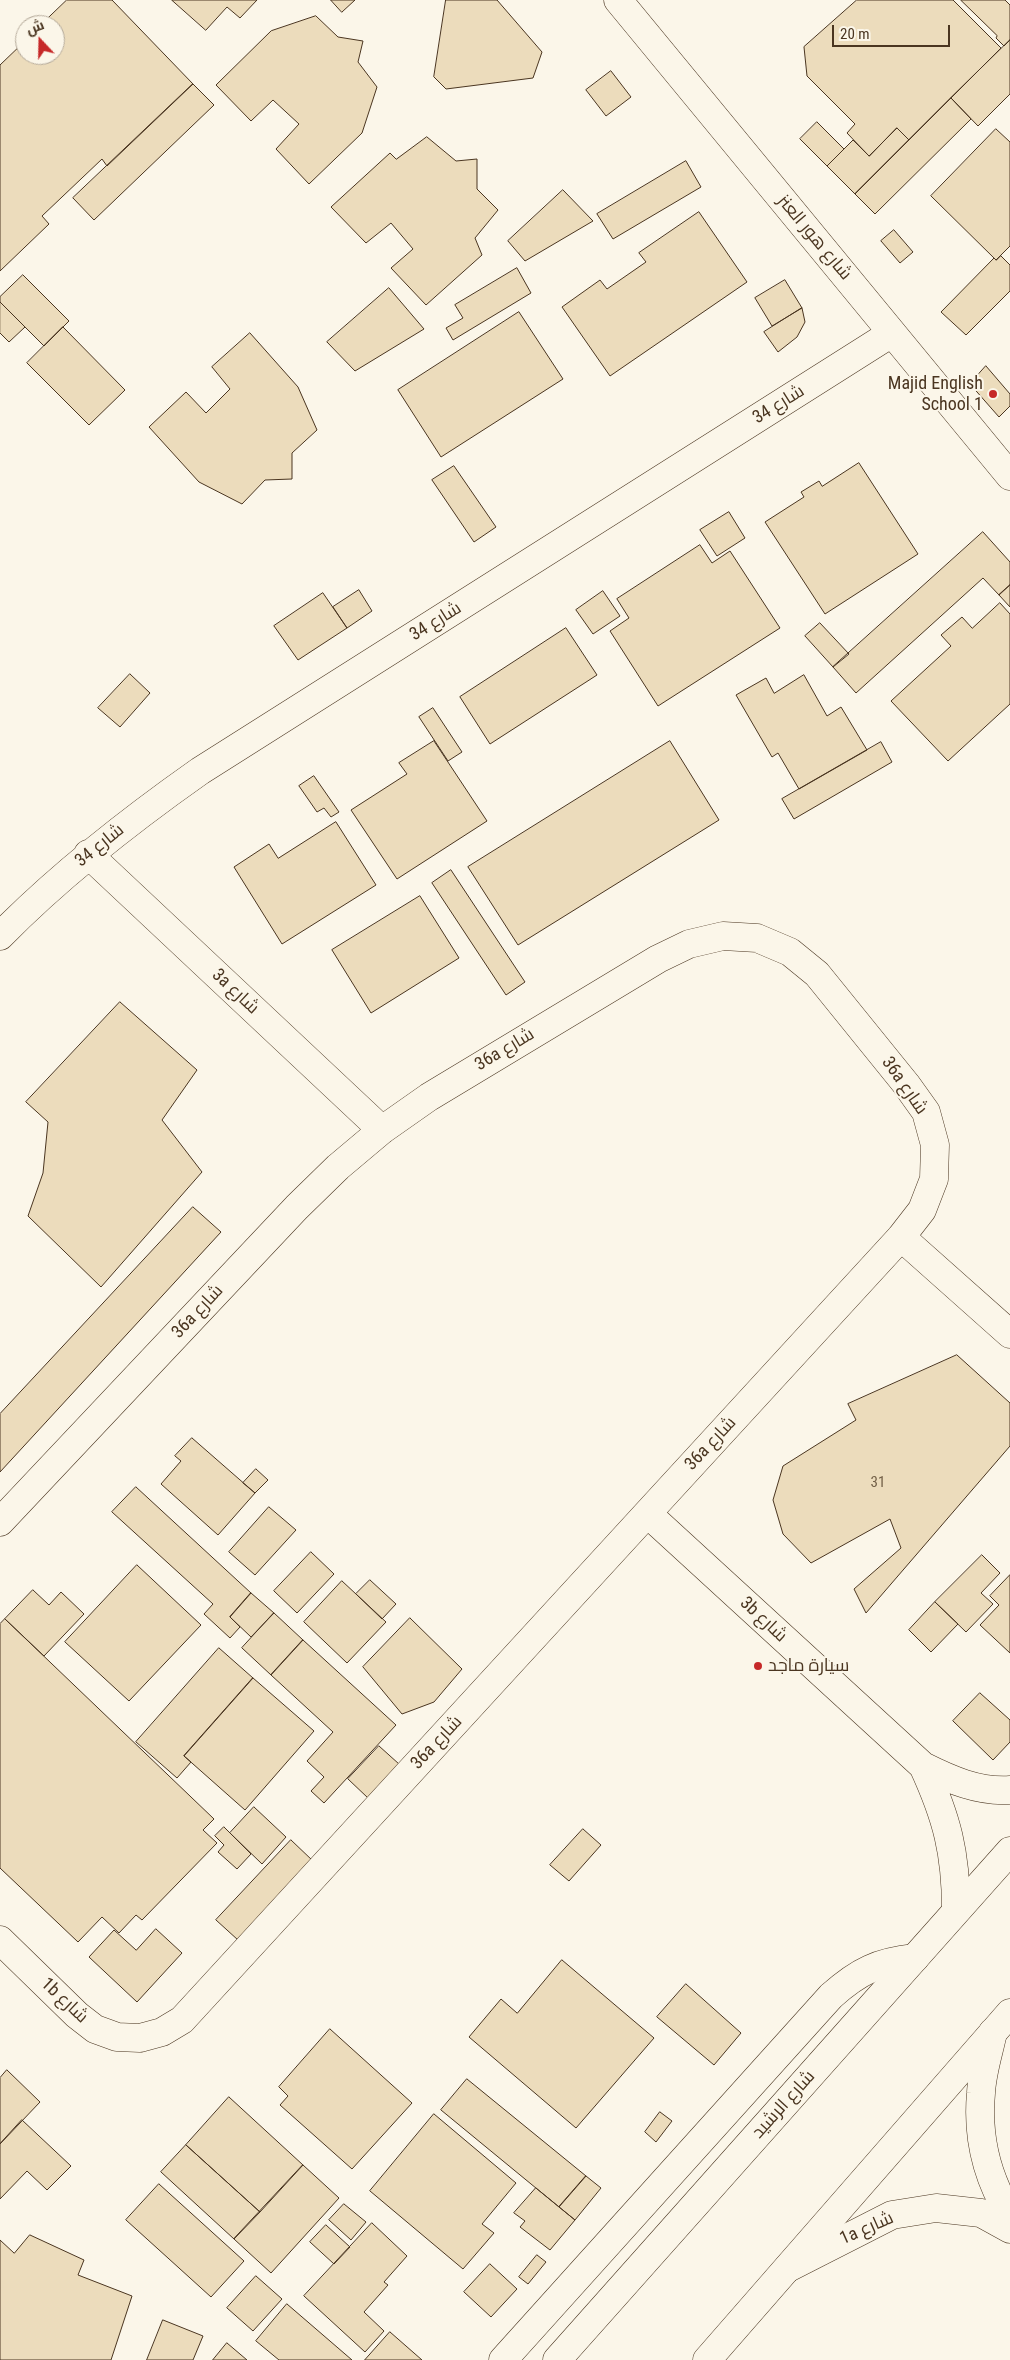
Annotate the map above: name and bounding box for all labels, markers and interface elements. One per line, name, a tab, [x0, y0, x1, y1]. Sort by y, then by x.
north arrow	[15, 15, 65, 65]
scale bar	[835, 15, 952, 47]
text: ش	[24, 16, 46, 38]
text: 20 m	[840, 25, 870, 43]
street label: شارع هور العنز	[772, 191, 856, 285]
place label: Majid English School 1	[888, 373, 983, 416]
street label: شارع 34	[749, 381, 809, 429]
marker: Majid English School 1	[987, 388, 999, 400]
street label: شارع 34	[406, 598, 466, 646]
street label: شارع 34	[71, 820, 129, 872]
street label: 3a شارع	[207, 965, 263, 1019]
street label: 36a شارع	[471, 1024, 539, 1076]
street label: 36a شارع	[876, 1053, 932, 1119]
street label: 36a شارع	[168, 1281, 228, 1343]
street label: 36a شارع	[681, 1413, 741, 1475]
house number: 31	[871, 1474, 885, 1492]
street label: 3b شارع	[735, 1593, 791, 1647]
place label: سيارة ماجد	[768, 1655, 849, 1677]
marker: سيارة ماجد	[752, 1660, 764, 1672]
street label: 36a شارع	[407, 1712, 467, 1774]
street label: 1b شارع	[36, 1974, 92, 2028]
street label: شارع الرشيد	[748, 2067, 820, 2143]
street label: 1a شارع	[837, 2208, 897, 2250]

